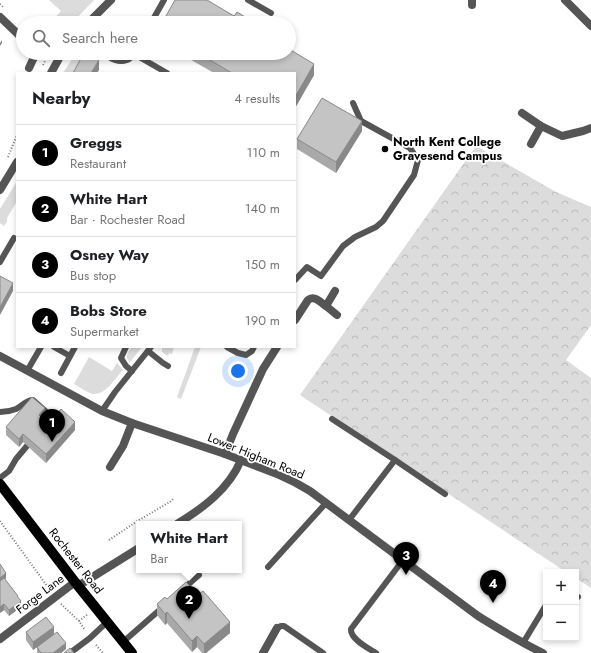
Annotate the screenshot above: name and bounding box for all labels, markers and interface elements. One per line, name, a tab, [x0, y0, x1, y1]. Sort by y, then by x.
search box	[16, 16, 296, 60]
icon: search	[30, 27, 52, 49]
text: Search here	[62, 27, 138, 49]
text: Nearby	[32, 86, 90, 110]
text: 4 results	[234, 89, 280, 108]
text: Greggs	[70, 132, 122, 154]
place label: North Kent College Gravesend Campus	[393, 133, 502, 165]
text: 1	[42, 143, 48, 162]
text: 110 m	[246, 143, 280, 162]
marker: North Kent College Gravesend Campus	[380, 144, 390, 154]
text: Restaurant	[70, 154, 126, 173]
text: White Hart	[70, 188, 147, 210]
text: 2	[41, 199, 49, 218]
text: 140 m	[245, 199, 280, 218]
text: Bar · Rochester Road	[70, 210, 185, 229]
text: Osney Way	[70, 244, 149, 266]
text: 3	[41, 255, 49, 274]
text: 150 m	[245, 255, 280, 274]
text: Bus stop	[70, 266, 116, 285]
text: Bobs Store	[70, 300, 147, 322]
text: 4	[40, 311, 50, 330]
text: 190 m	[245, 311, 280, 330]
text: Supermarket	[70, 322, 139, 341]
your location	[228, 361, 248, 381]
pin: 1	[39, 409, 65, 442]
street label: Lower Higham Road	[205, 428, 307, 484]
popup	[136, 521, 242, 573]
street label: Rochester Road	[45, 524, 107, 598]
text: White Hart	[150, 527, 228, 549]
pin: 3	[393, 542, 419, 575]
text: Bar	[150, 549, 168, 568]
map controls	[543, 569, 579, 641]
button: +	[543, 569, 579, 605]
street label: Forge Lane	[12, 570, 68, 618]
pin: 4	[480, 570, 506, 603]
pin: 2	[176, 586, 202, 619]
button: −	[543, 605, 579, 641]

